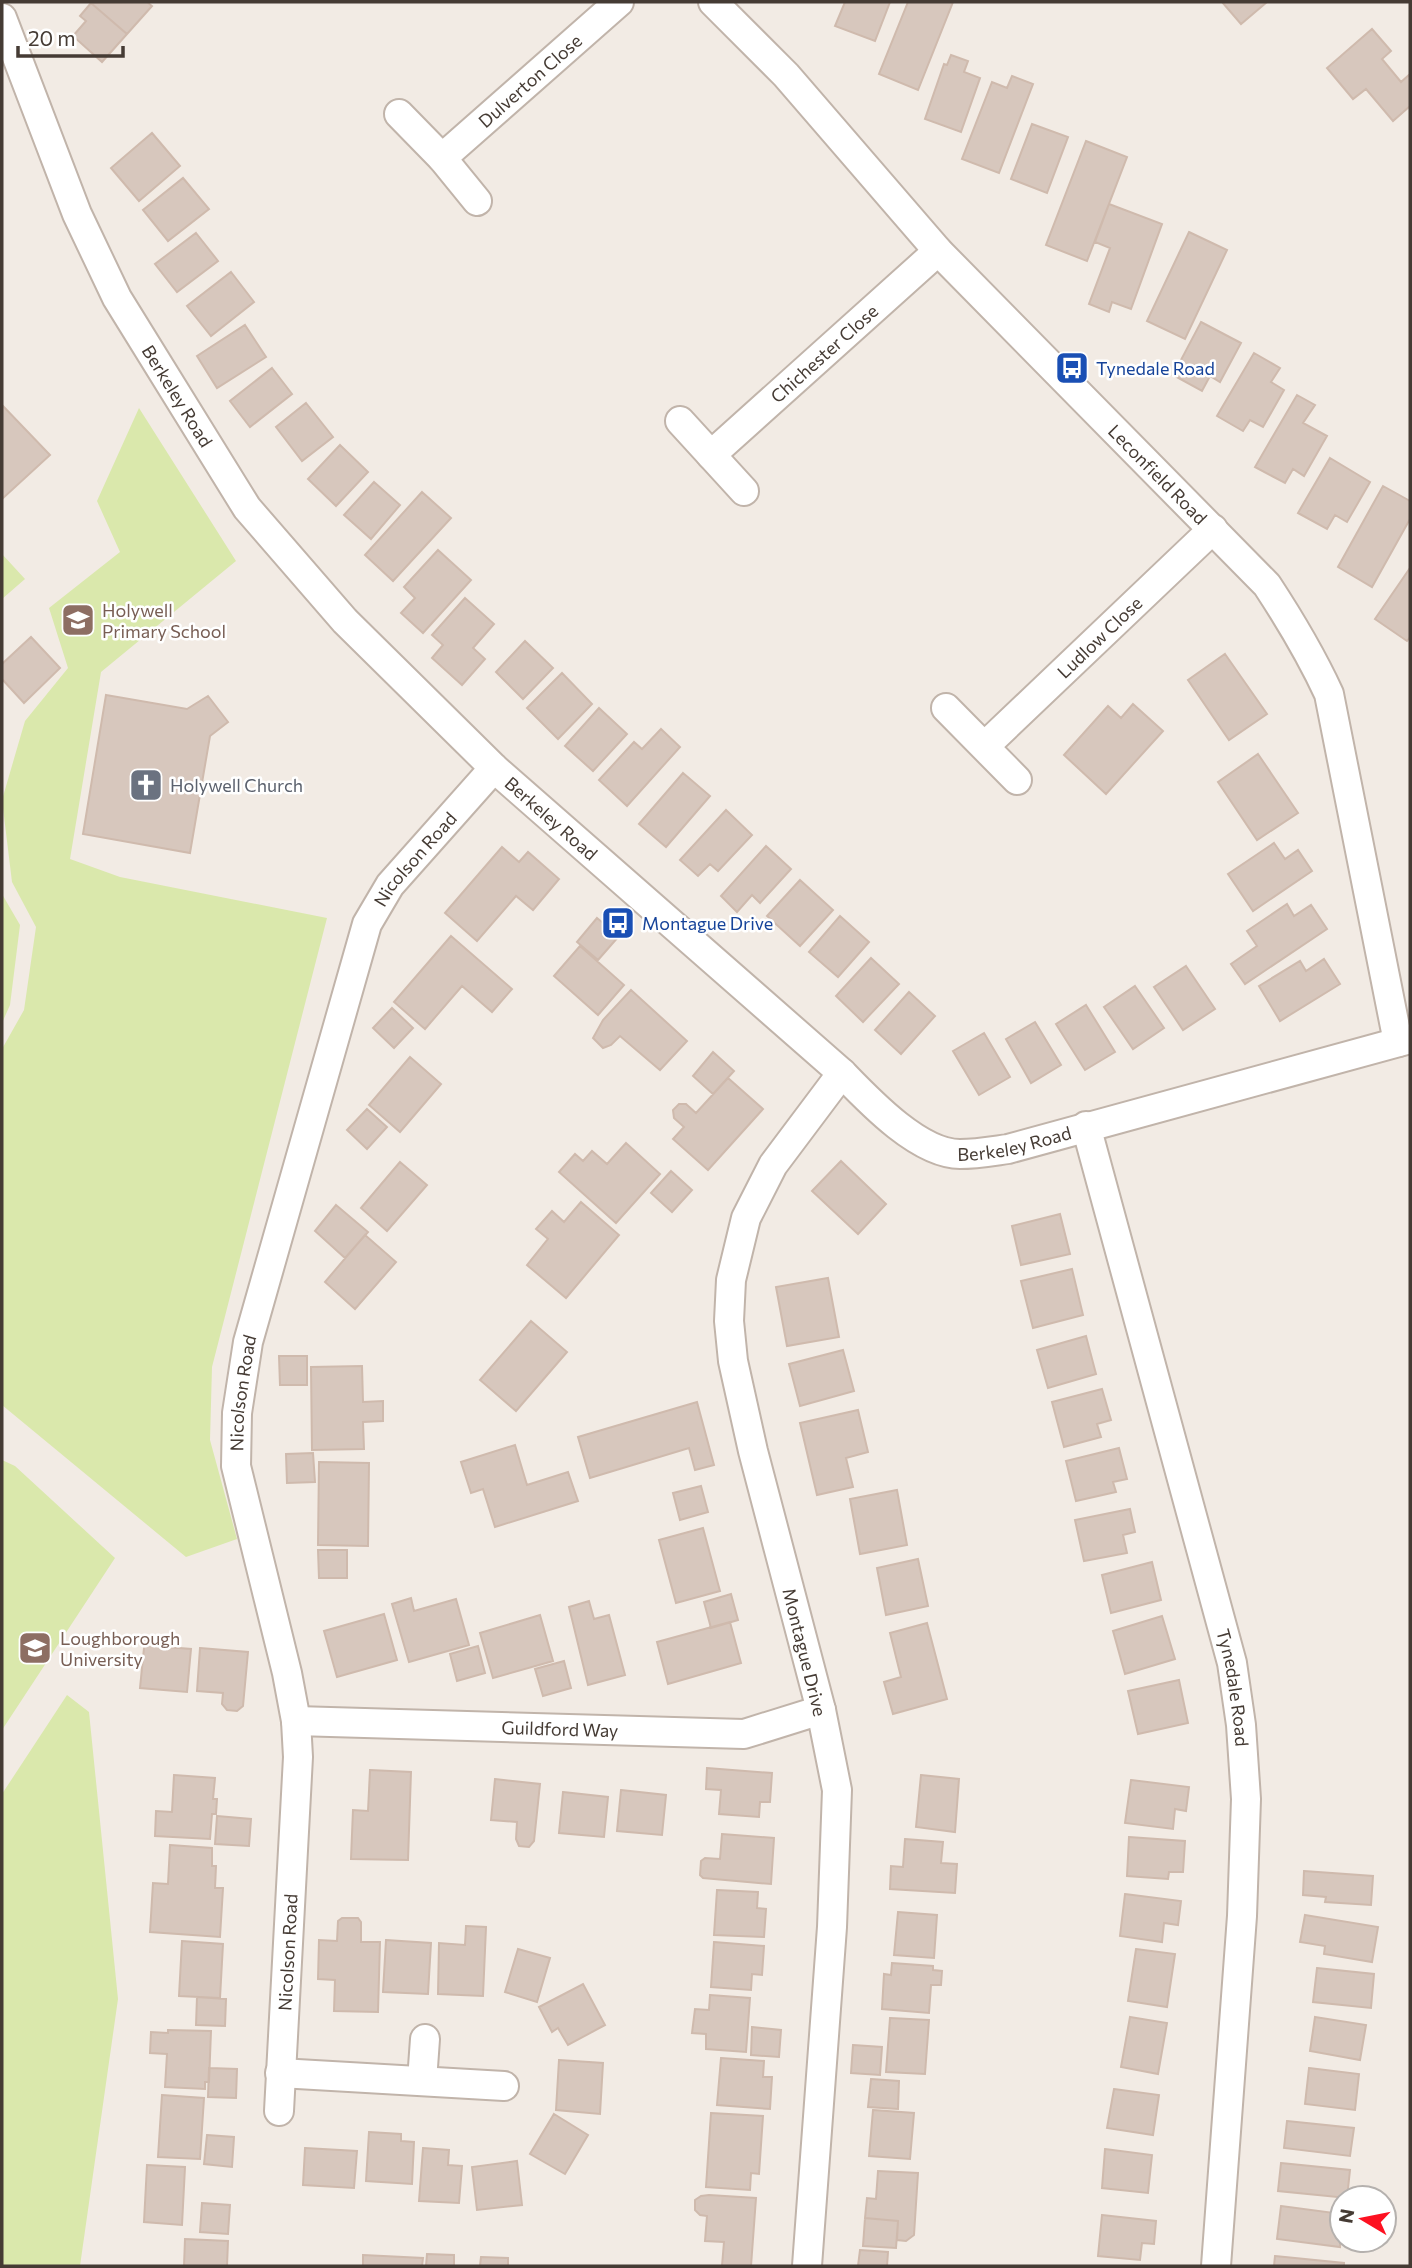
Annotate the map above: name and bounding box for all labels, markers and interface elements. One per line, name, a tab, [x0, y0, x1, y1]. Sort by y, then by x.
scale bar	[18, 14, 122, 58]
text: 20 m	[28, 25, 76, 50]
street label: Dulverton Close	[474, 29, 586, 132]
street label: Chichester Close	[766, 299, 882, 407]
street label: Berkeley Road	[138, 341, 217, 451]
bus stop icon: Tynedale Road	[1053, 349, 1091, 387]
place label: Tynedale Road	[1096, 357, 1215, 379]
street label: Leconfield Road	[1104, 420, 1212, 529]
street label: Ludlow Close	[1052, 592, 1146, 683]
place label: Holywell Primary School	[102, 599, 226, 642]
school or university icon: Holywell Primary School	[59, 601, 97, 639]
church icon: Holywell Church	[127, 766, 165, 804]
street label: Berkeley Road	[500, 772, 602, 865]
place label: Holywell Church	[170, 774, 303, 796]
street label: Nicolson Road	[369, 807, 461, 910]
bus stop icon: Montague Drive	[599, 904, 637, 942]
place label: Montague Drive	[642, 912, 773, 934]
street label: Berkeley Road	[957, 1121, 1073, 1165]
street label: Nicolson Road	[225, 1332, 261, 1451]
street label: Montague Drive	[778, 1586, 832, 1718]
street label: Tynedale Road	[1212, 1626, 1253, 1747]
place label: Loughborough University	[60, 1627, 180, 1670]
school or university icon: Loughborough University	[16, 1629, 54, 1667]
street label: Guildford Way	[501, 1716, 619, 1741]
street label: Nicolson Road	[273, 1893, 302, 2011]
north arrow	[1328, 2184, 1398, 2254]
text: N	[1333, 2207, 1358, 2225]

